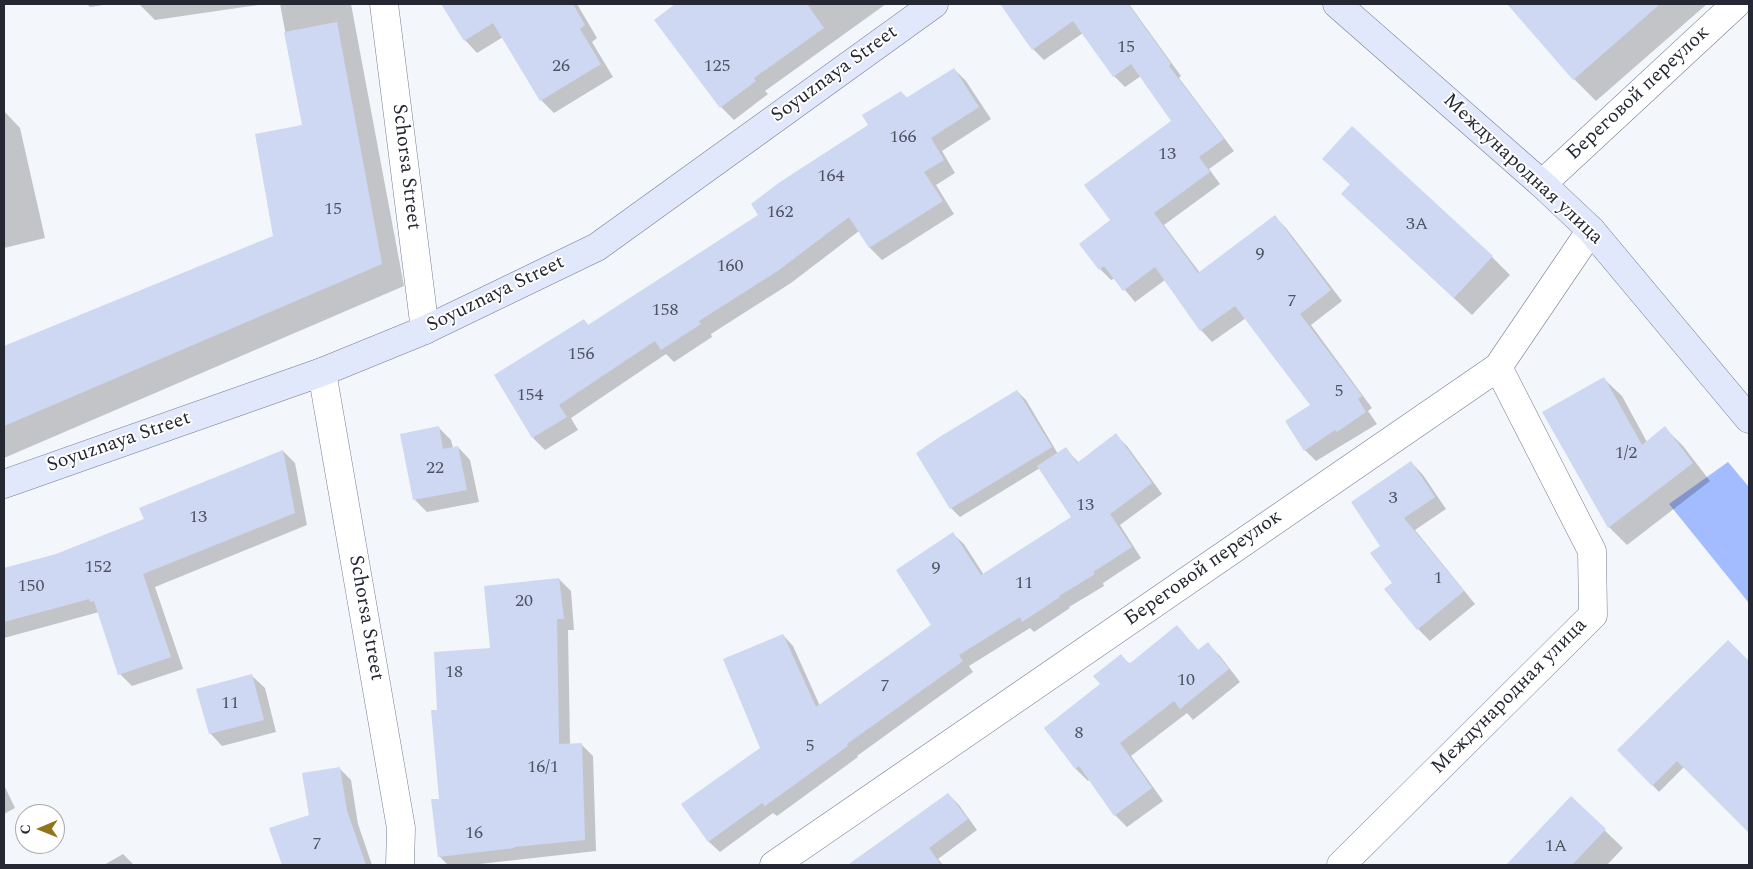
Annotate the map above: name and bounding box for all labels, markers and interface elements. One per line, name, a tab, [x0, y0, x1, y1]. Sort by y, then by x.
street label: Soyuznaya Street	[767, 21, 903, 129]
street label: Береговой переулок	[1563, 22, 1715, 166]
house number: 15	[1117, 37, 1135, 59]
house number: 26	[552, 56, 570, 78]
house number: 125	[704, 56, 730, 78]
street label: Международная улица	[1437, 89, 1607, 251]
street label: Schorsa Street	[385, 103, 425, 231]
house number: 166	[890, 127, 916, 149]
house number: 13	[1158, 144, 1176, 166]
house number: 164	[818, 166, 844, 188]
house number: 15	[324, 199, 342, 221]
house number: 162	[767, 202, 793, 224]
house number: 3А	[1406, 214, 1428, 236]
house number: 9	[1256, 244, 1264, 266]
street label: Soyuznaya Street	[423, 251, 569, 339]
house number: 160	[717, 256, 743, 278]
house number: 7	[1288, 291, 1296, 313]
house number: 158	[652, 300, 678, 322]
house number: 156	[568, 344, 594, 366]
house number: 5	[1335, 381, 1343, 403]
house number: 154	[517, 385, 543, 407]
street label: Soyuznaya Street	[44, 407, 194, 479]
house number: 1/2	[1615, 443, 1637, 465]
house number: 22	[426, 458, 444, 480]
house number: 3	[1389, 488, 1397, 510]
house number: 13	[1076, 495, 1094, 517]
street label: Береговой переулок	[1121, 506, 1287, 632]
house number: 13	[189, 507, 207, 529]
street label: Schorsa Street	[342, 553, 388, 683]
house number: 152	[85, 557, 111, 579]
house number: 9	[932, 558, 940, 580]
house number: 1	[1434, 568, 1442, 590]
house number: 11	[1015, 573, 1033, 595]
house number: 150	[18, 576, 44, 598]
house number: 20	[515, 591, 533, 613]
street label: Международная улица	[1427, 614, 1593, 780]
house number: 18	[445, 662, 463, 684]
house number: 10	[1177, 670, 1195, 692]
house number: 7	[881, 676, 889, 698]
house number: 11	[221, 693, 239, 715]
house number: 8	[1075, 723, 1083, 745]
house number: 5	[806, 736, 814, 758]
house number: 16/1	[527, 757, 559, 779]
north arrow	[15, 804, 65, 854]
house number: 16	[465, 823, 483, 845]
text: С	[15, 824, 36, 834]
house number: 7	[313, 834, 321, 856]
house number: 1А	[1545, 836, 1567, 858]

